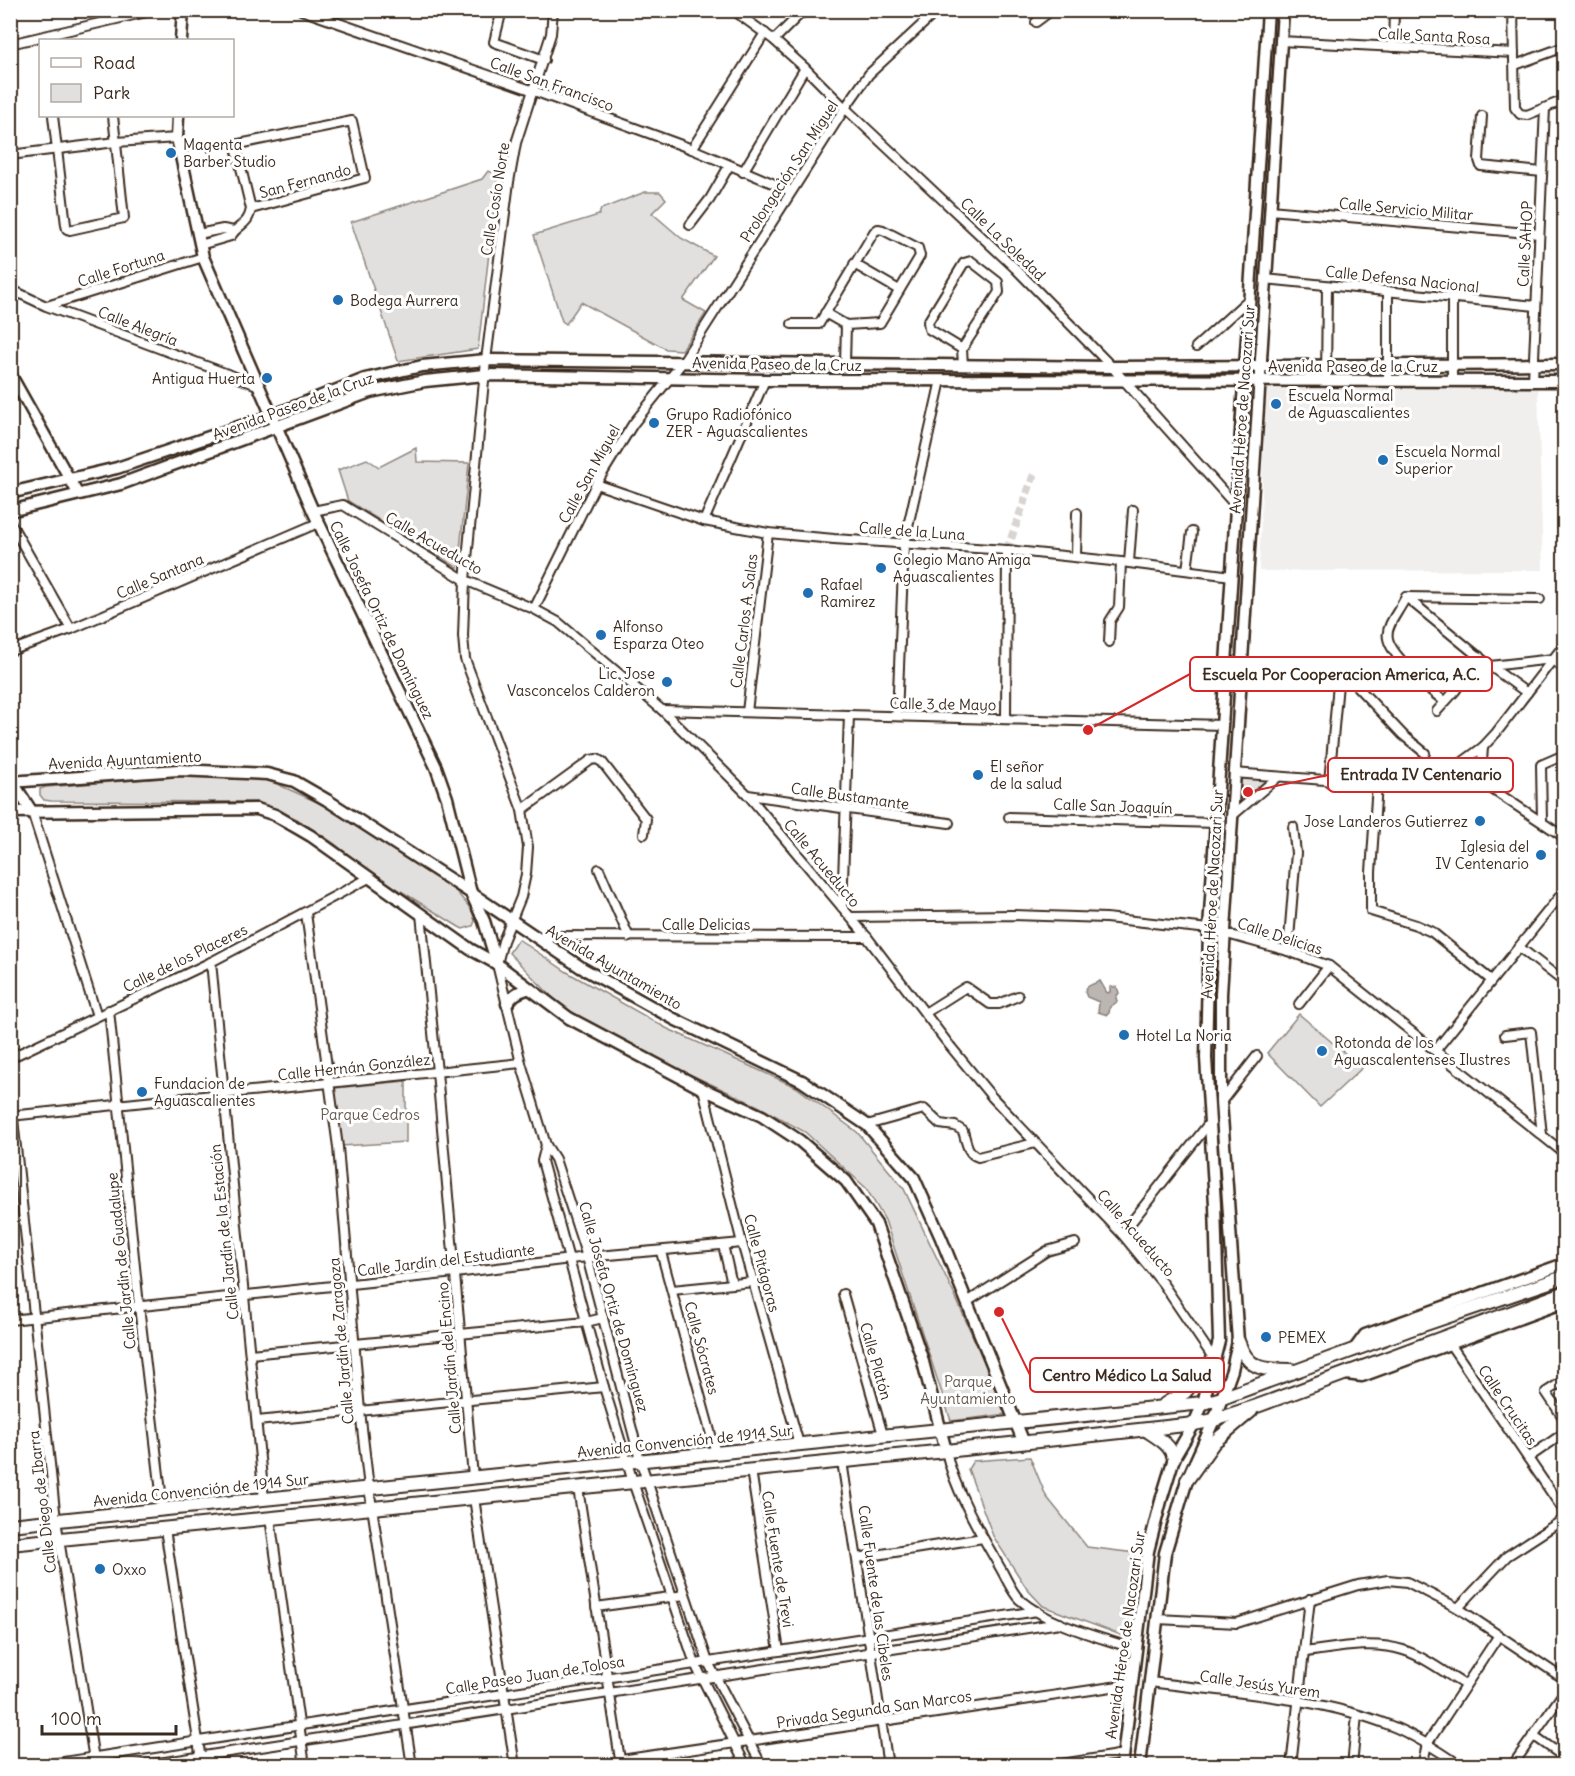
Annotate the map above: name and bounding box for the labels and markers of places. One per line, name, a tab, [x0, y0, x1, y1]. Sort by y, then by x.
place label: Magenta Barber Studio	[183, 135, 276, 171]
marker: Magenta Barber Studio	[164, 146, 178, 160]
place label: Bodega Aurrera	[350, 291, 459, 310]
marker: Bodega Aurrera	[331, 293, 345, 307]
place label: Antigua Huerta	[152, 369, 255, 388]
marker: Antigua Huerta	[260, 371, 274, 385]
place label: Escuela Normal de Aguascalientes	[1288, 386, 1410, 422]
marker: Escuela Normal de Aguascalientes	[1269, 397, 1283, 411]
place label: Grupo Radiofónico ZER - Aguascalientes	[666, 405, 808, 441]
marker: Grupo Radiofónico ZER - Aguascalientes	[647, 416, 661, 430]
place label: Escuela Normal Superior	[1395, 442, 1500, 478]
marker: Escuela Normal Superior	[1376, 453, 1390, 467]
place label: Colegio Mano Amiga Aguascalientes	[893, 550, 1031, 586]
marker: Colegio Mano Amiga Aguascalientes	[874, 561, 888, 575]
place label: Rafael Ramirez	[820, 575, 875, 611]
marker: Rafael Ramirez	[801, 586, 815, 600]
place label: Alfonso Esparza Oteo	[613, 617, 704, 653]
marker: Alfonso Esparza Oteo	[594, 628, 608, 642]
callout: Escuela Por Cooperacion America, A.C.	[1190, 657, 1492, 691]
place label: Lic. Jose Vasconcelos Calderon	[507, 664, 655, 700]
marker: Lic. Jose Vasconcelos Calderon	[660, 675, 674, 689]
place label: El señor de la salud	[990, 757, 1062, 793]
callout: Entrada IV Centenario	[1328, 758, 1513, 792]
marker: El señor de la salud	[971, 768, 985, 782]
place label: Jose Landeros Gutierrez	[1303, 812, 1468, 831]
marker: Jose Landeros Gutierrez	[1473, 814, 1487, 828]
place label: Iglesia del IV Centenario	[1435, 837, 1529, 873]
marker: Iglesia del IV Centenario	[1534, 848, 1548, 862]
place label: Hotel La Noria	[1136, 1026, 1232, 1045]
marker: Hotel La Noria	[1117, 1028, 1131, 1042]
place label: Rotonda de los Aguascalentenses Ilustres	[1334, 1033, 1510, 1069]
marker: Rotonda de los Aguascalentenses Ilustres	[1315, 1044, 1329, 1058]
place label: Fundacion de Aguascalientes	[154, 1074, 256, 1110]
marker: Fundacion de Aguascalientes	[135, 1085, 149, 1099]
place label: PEMEX	[1278, 1328, 1327, 1347]
marker: PEMEX	[1259, 1330, 1273, 1344]
callout: Centro Médico La Salud	[1030, 1358, 1224, 1392]
place label: Oxxo	[112, 1560, 147, 1579]
marker: Oxxo	[93, 1562, 107, 1576]

